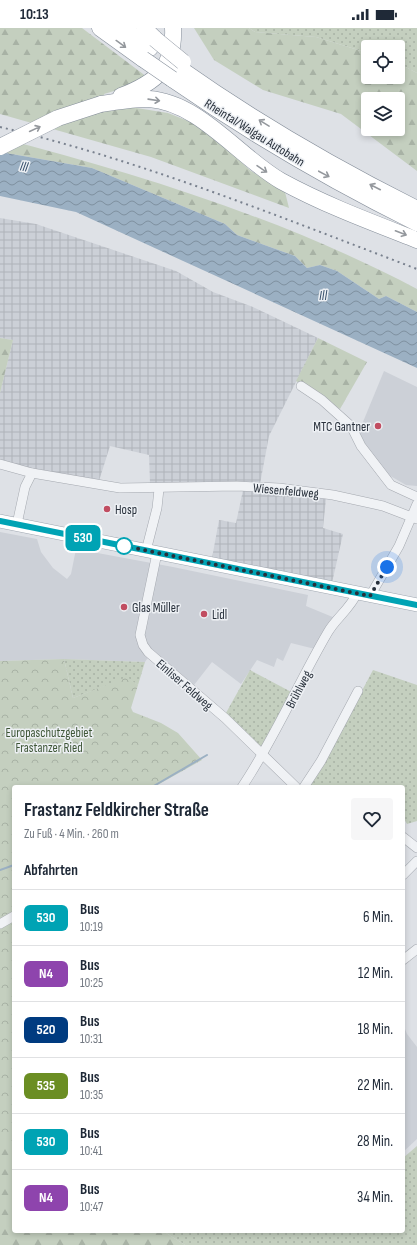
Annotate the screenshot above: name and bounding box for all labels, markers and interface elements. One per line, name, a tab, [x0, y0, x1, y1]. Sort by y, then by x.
text: 10:13	[20, 5, 49, 24]
one-way arrow	[116, 39, 127, 48]
map controls	[361, 40, 405, 136]
button: locate	[361, 40, 405, 84]
button: layers	[361, 92, 405, 136]
one-way arrow	[147, 96, 160, 104]
street label: Rheintal/Walgau Autobahn	[201, 96, 308, 170]
one-way arrow	[258, 119, 270, 127]
one-way arrow	[29, 125, 41, 132]
water label: Ill	[18, 157, 30, 176]
one-way arrow	[256, 165, 267, 173]
one-way arrow	[318, 170, 330, 178]
one-way arrow	[369, 183, 381, 190]
one-way arrow	[394, 230, 406, 238]
water label: Ill	[319, 287, 327, 304]
place label: MTC Gantner	[313, 419, 370, 435]
marker: MTC Gantner	[373, 421, 383, 431]
street label: Wiesenfeldweg	[252, 480, 319, 502]
place label: Hosp	[115, 502, 137, 518]
marker: Hosp	[102, 504, 112, 514]
line badge: 530	[60, 525, 106, 551]
text: 530	[73, 529, 93, 546]
unlabelled marker	[115, 537, 133, 555]
your location	[377, 557, 397, 577]
place label: Glas Müller	[132, 600, 180, 616]
marker: Glas Müller	[119, 602, 129, 612]
place label: Lidl	[212, 607, 227, 623]
marker: Lidl	[199, 609, 209, 619]
street label: Einliser Feldweg	[153, 656, 216, 714]
street label: Brühlweg	[282, 668, 315, 711]
park label: Europaschutzgebiet Frastanzer Ried	[6, 725, 93, 756]
button: heart	[351, 798, 393, 840]
text: Frastanz Feldkircher Straße	[24, 799, 209, 822]
text: Zu Fuß · 4 Min. · 260 m	[24, 826, 119, 842]
text: Abfahrten	[24, 861, 78, 880]
text: Bus	[80, 900, 99, 919]
text: 6 Min.	[363, 908, 393, 927]
text: 530	[36, 909, 56, 926]
text: 10:19	[80, 919, 103, 935]
text: Bus	[80, 956, 99, 975]
text: 12 Min.	[358, 964, 393, 983]
text: N4	[39, 965, 53, 982]
text: 10:25	[80, 975, 103, 991]
text: Bus	[80, 1012, 99, 1031]
text: 18 Min.	[358, 1020, 393, 1039]
text: 520	[37, 1021, 55, 1038]
text: 10:31	[80, 1031, 103, 1047]
text: Bus	[80, 1068, 99, 1087]
text: 22 Min.	[357, 1076, 393, 1095]
text: 535	[37, 1077, 55, 1094]
text: 10:35	[80, 1087, 103, 1103]
text: Bus	[80, 1124, 99, 1143]
text: 28 Min.	[357, 1132, 393, 1151]
text: 530	[36, 1133, 56, 1150]
text: 10:41	[80, 1143, 103, 1159]
text: Bus	[80, 1180, 99, 1199]
text: 34 Min.	[357, 1188, 393, 1207]
text: N4	[39, 1189, 53, 1206]
text: 10:47	[80, 1199, 103, 1215]

